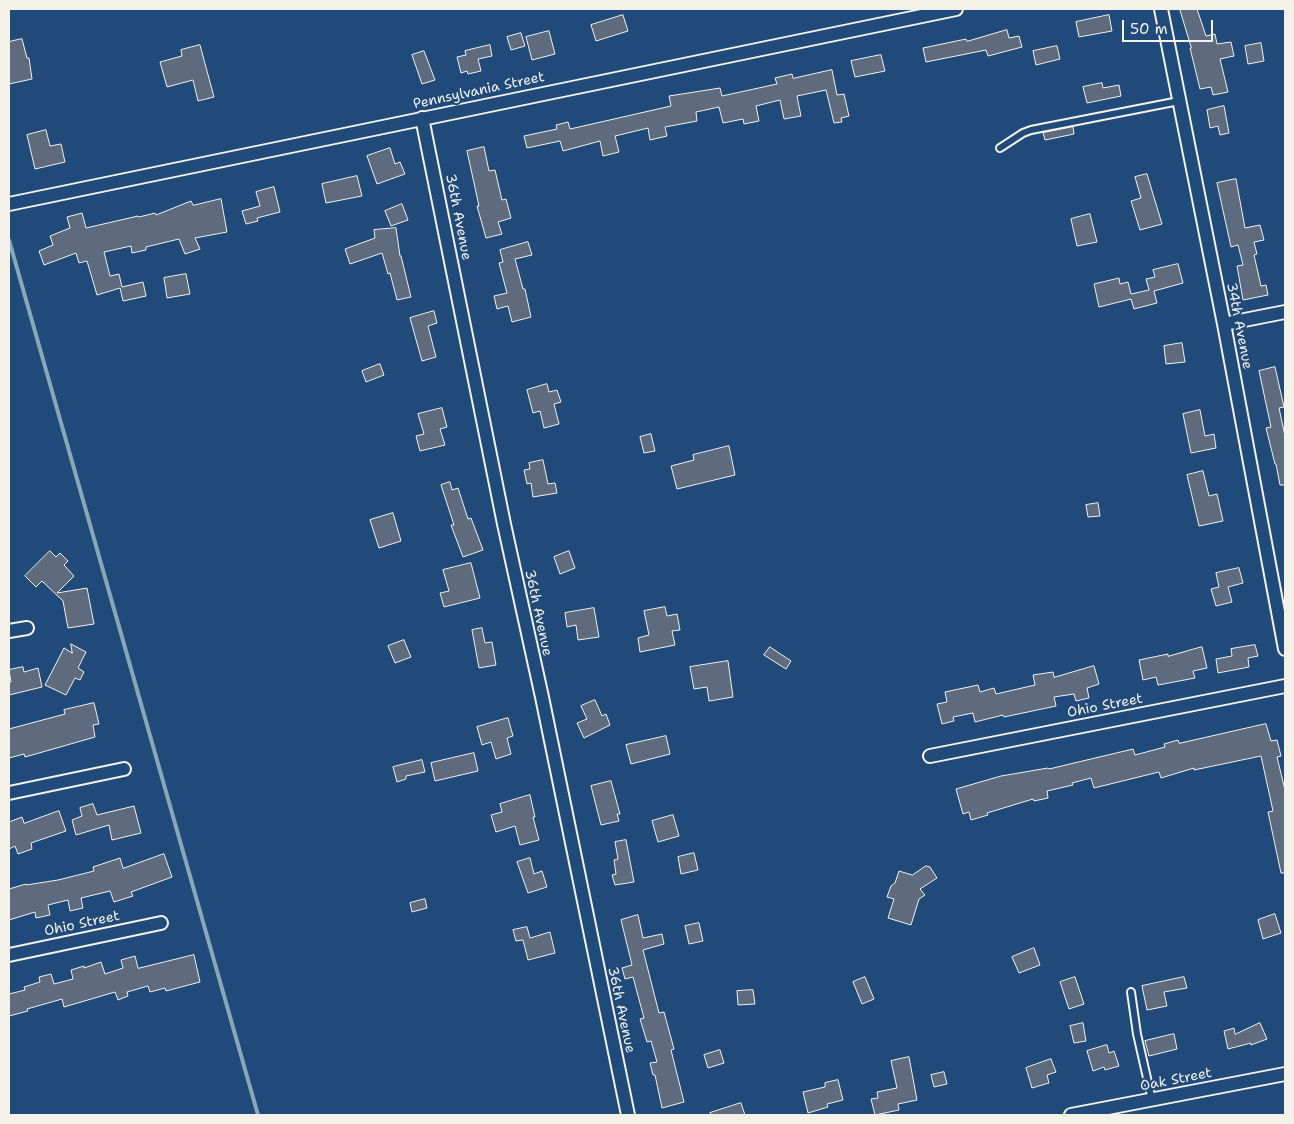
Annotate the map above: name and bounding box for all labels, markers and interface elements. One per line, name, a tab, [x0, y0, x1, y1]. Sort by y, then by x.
scale bar	[1124, 10, 1215, 42]
text: 50 m	[1130, 19, 1168, 39]
street label: Pennsylvania Street	[412, 69, 546, 113]
street label: 36th Avenue	[441, 172, 475, 262]
street label: 34th Avenue	[1222, 281, 1256, 371]
street label: 36th Avenue	[521, 568, 555, 658]
street label: Ohio Street	[1066, 690, 1144, 722]
street label: Ohio Street	[43, 908, 121, 940]
street label: 36th Avenue	[604, 965, 638, 1055]
street label: Oak Street	[1139, 1065, 1213, 1095]

